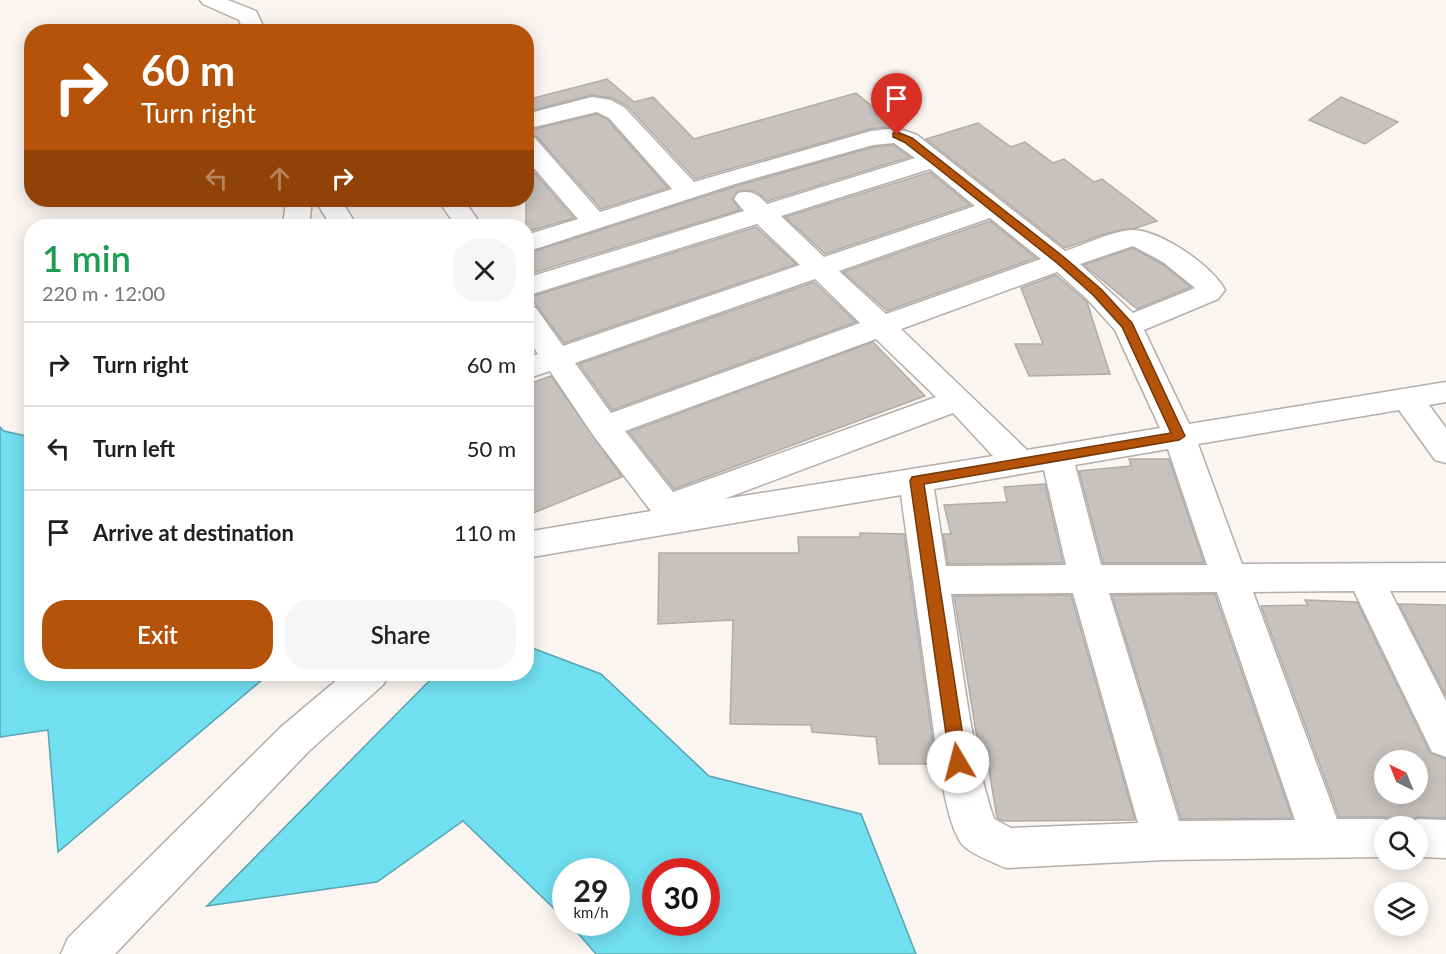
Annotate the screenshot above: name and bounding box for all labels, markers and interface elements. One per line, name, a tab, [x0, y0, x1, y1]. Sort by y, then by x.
text: 60 m	[141, 45, 235, 95]
icon: right	[42, 48, 120, 126]
pin	[871, 73, 922, 135]
icon: arrive	[880, 82, 913, 115]
text: Turn right	[141, 96, 256, 129]
icon: left	[200, 162, 233, 195]
icon: ahead	[263, 162, 296, 195]
icon: right	[326, 162, 359, 195]
text: 1 min	[42, 236, 131, 280]
button: close	[453, 239, 516, 302]
text: 220 m · 12:00	[42, 281, 165, 305]
icon: right	[42, 348, 75, 381]
text: Turn right	[93, 351, 188, 378]
text: 60 m	[467, 351, 516, 378]
icon: left	[42, 432, 75, 465]
text: Turn left	[93, 435, 175, 462]
text: 50 m	[467, 435, 516, 462]
icon: arrive	[42, 516, 75, 549]
text: Arrive at destination	[93, 519, 294, 546]
text: 110 m	[454, 519, 516, 546]
button: Exit	[42, 600, 273, 669]
button: Share	[285, 600, 516, 669]
position arrow	[926, 730, 990, 794]
north arrow	[1374, 750, 1428, 804]
map controls	[1374, 750, 1428, 936]
button: search	[1374, 816, 1428, 870]
speed limit sign: 30	[642, 858, 720, 936]
text: 29	[574, 872, 608, 908]
button: layers	[1374, 882, 1428, 936]
text: km/h	[573, 903, 609, 921]

